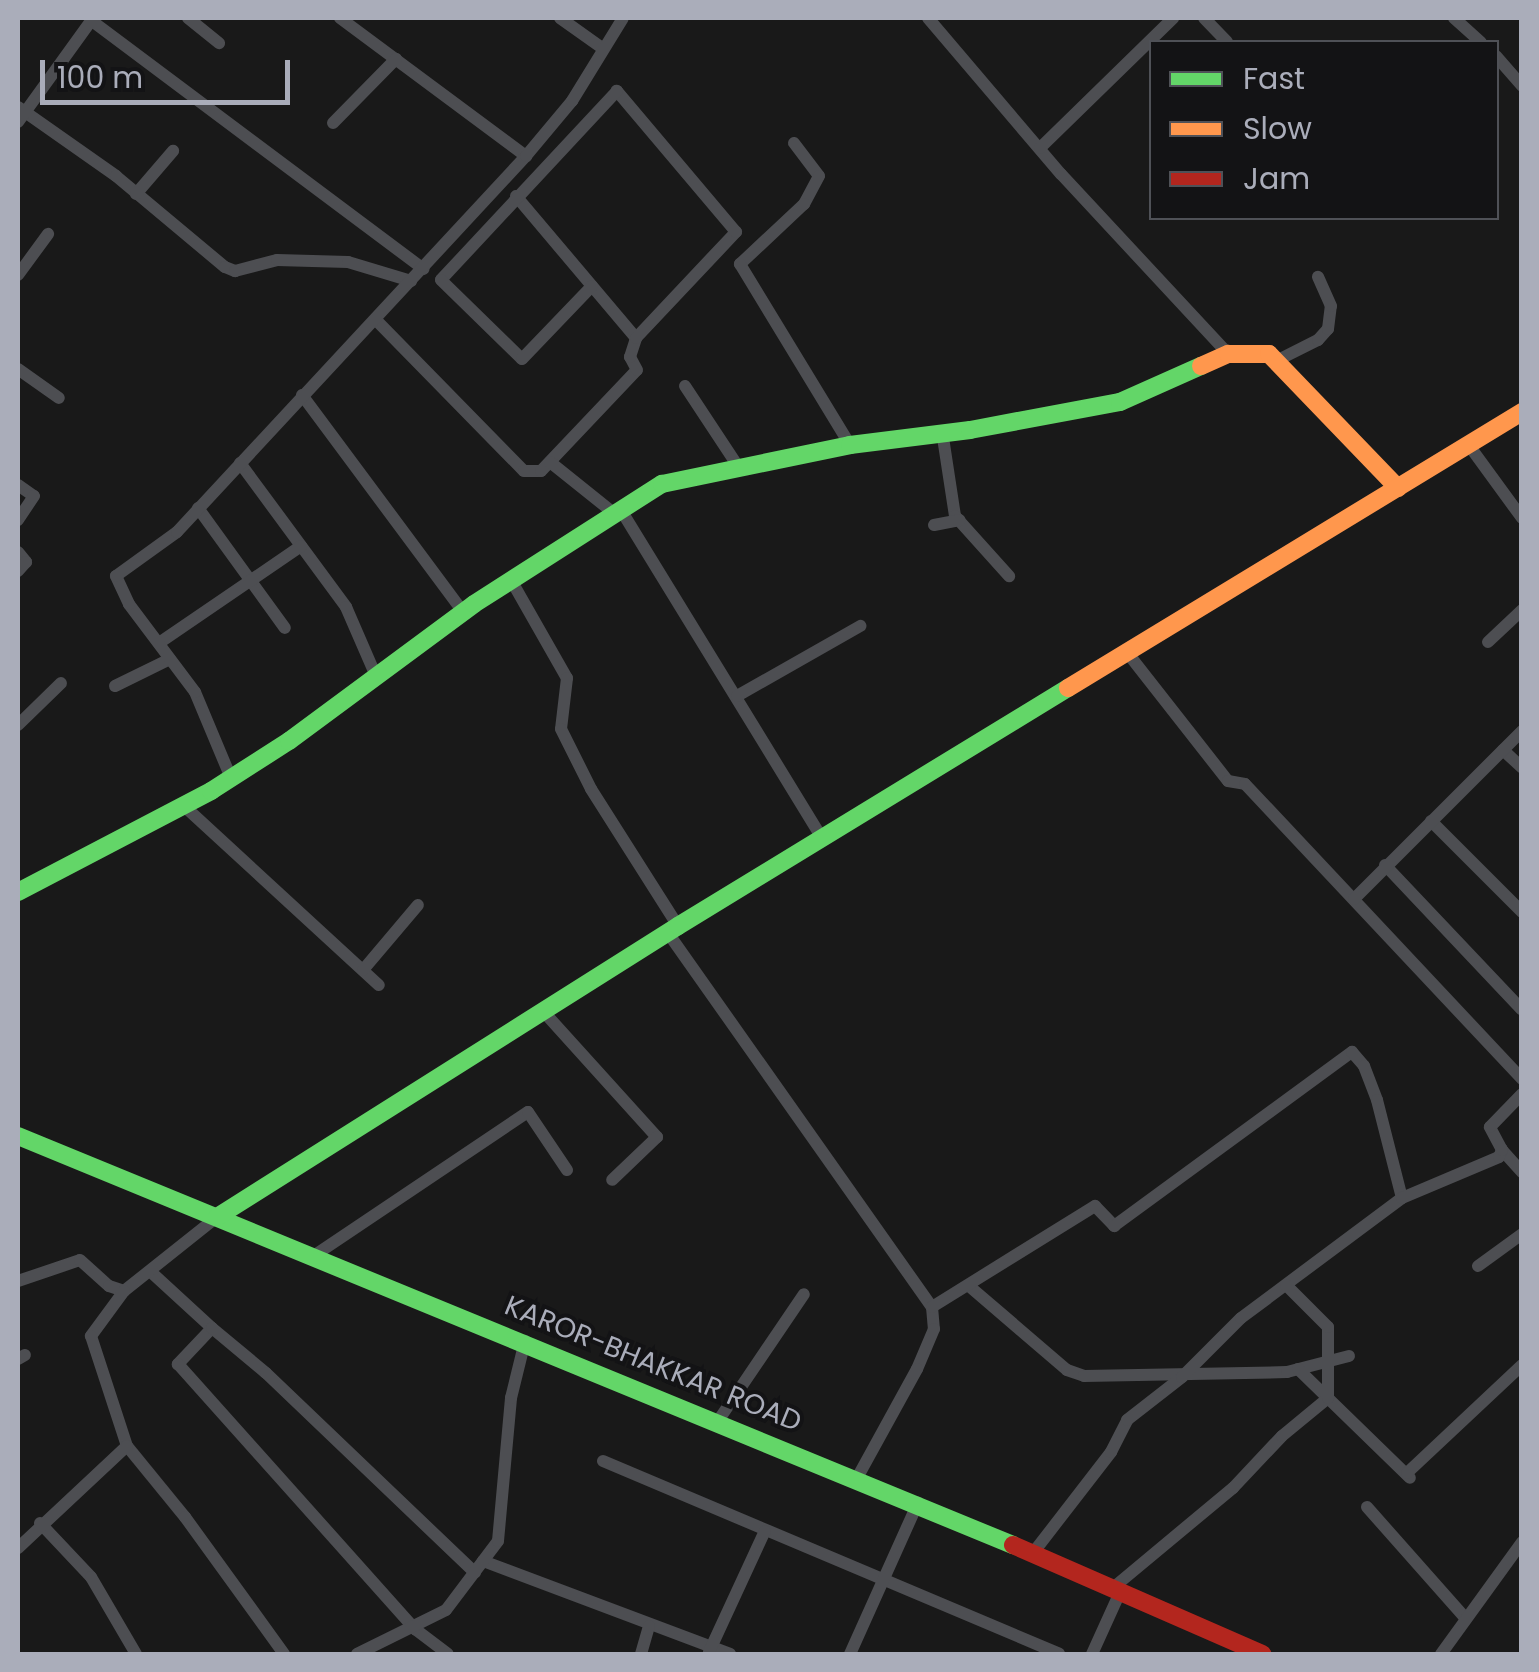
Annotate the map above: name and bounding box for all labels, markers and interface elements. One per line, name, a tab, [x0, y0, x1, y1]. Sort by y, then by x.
scale bar	[45, 40, 295, 102]
legend	[1149, 40, 1499, 220]
text: 100 m	[57, 56, 143, 99]
text: Fast	[1243, 57, 1305, 100]
text: Slow	[1243, 107, 1312, 150]
text: Jam	[1243, 157, 1310, 200]
street label: KAROR-BHAKKAR ROAD	[500, 1289, 806, 1439]

